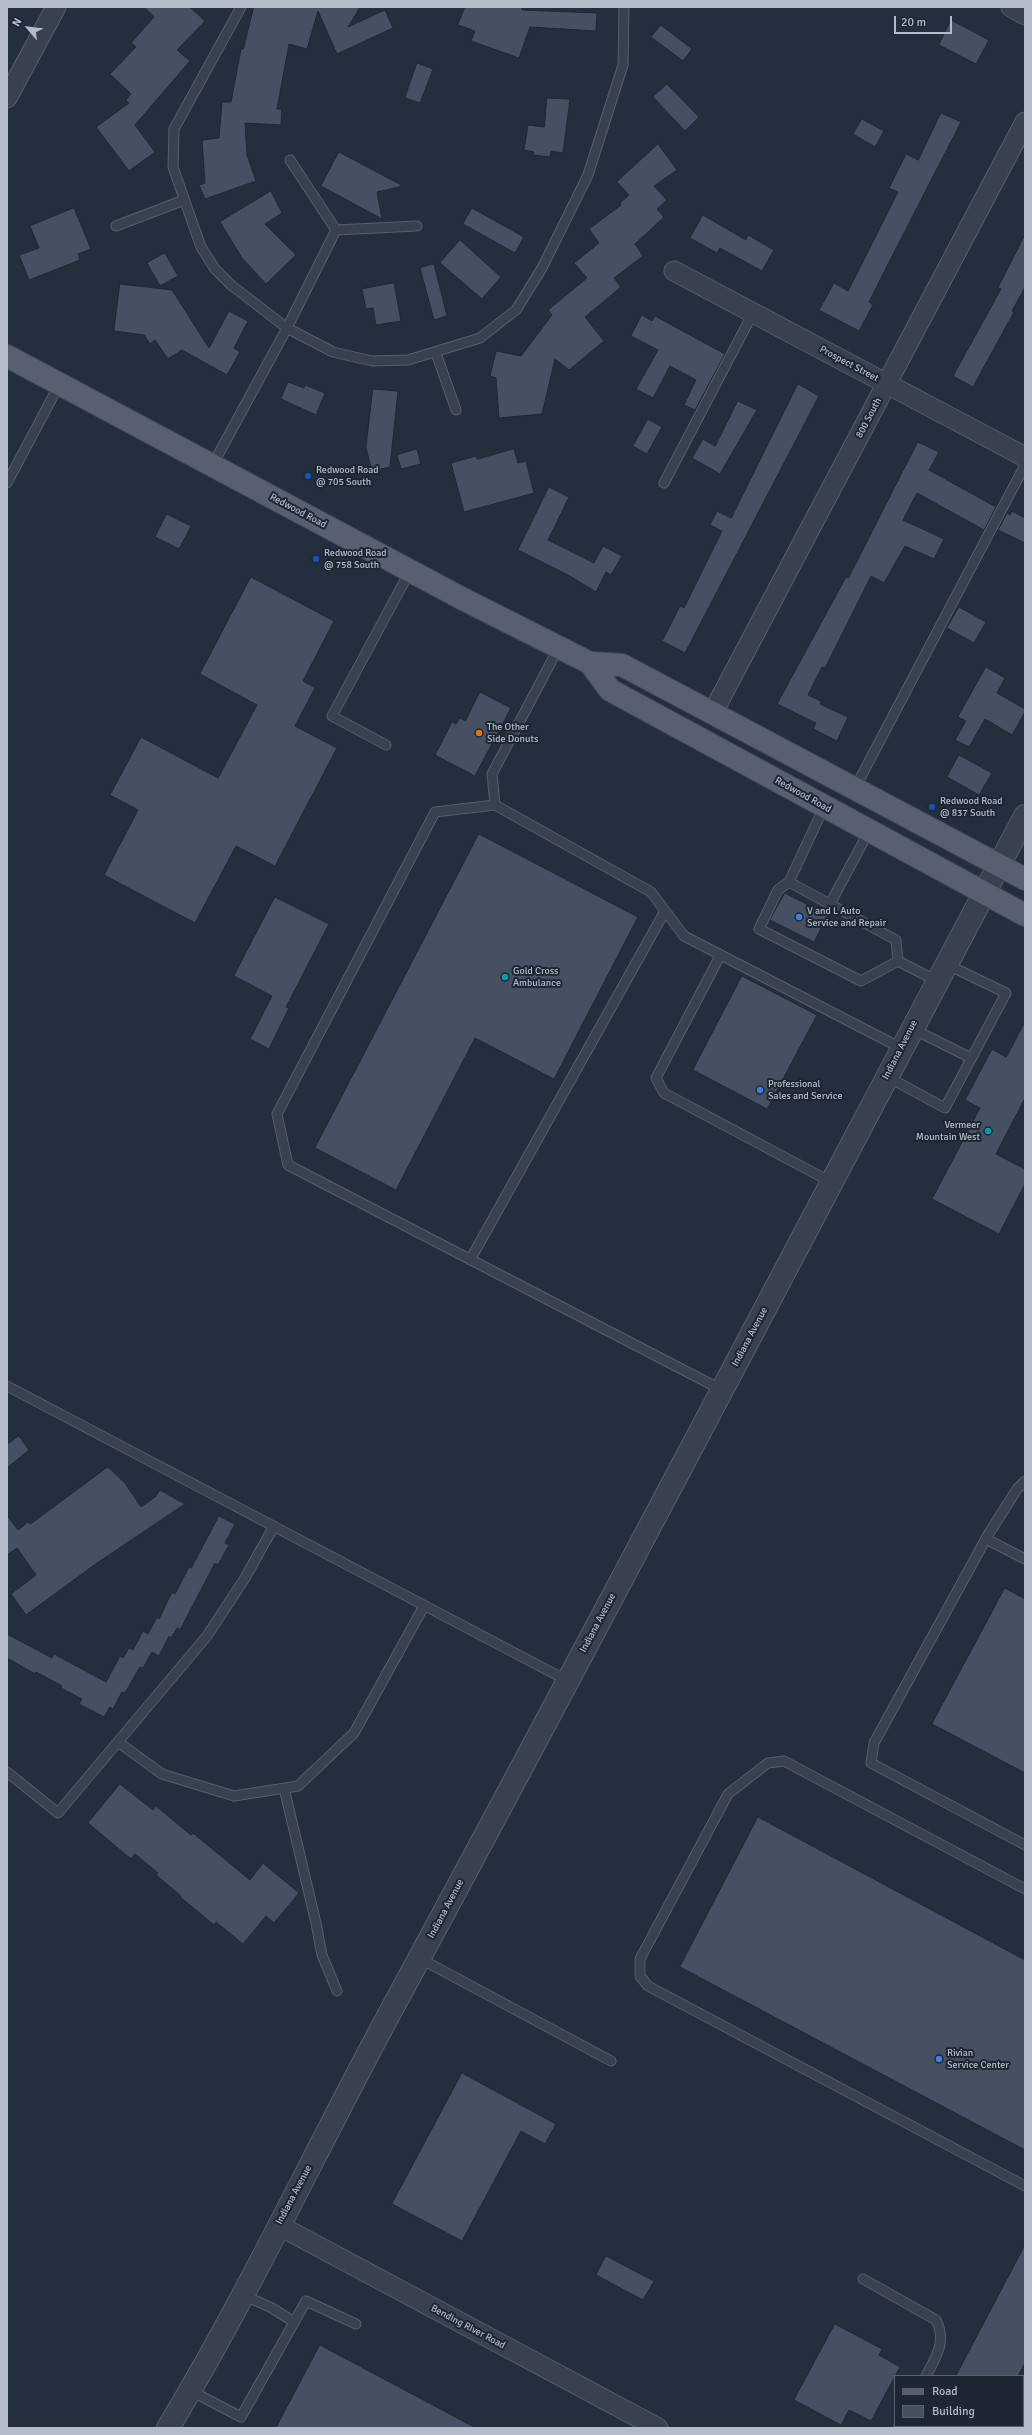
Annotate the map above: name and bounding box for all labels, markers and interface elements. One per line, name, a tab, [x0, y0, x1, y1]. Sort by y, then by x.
north arrow	[8, 8, 48, 48]
scale bar	[896, 8, 954, 34]
text: 20 m	[901, 15, 926, 30]
text: N	[9, 16, 24, 29]
street label: Prospect Street	[817, 343, 881, 385]
street label: 800 South	[853, 396, 885, 440]
place label: Redwood Road @ 705 South	[316, 464, 379, 488]
marker: Redwood Road @ 705 South	[303, 471, 313, 481]
street label: Redwood Road	[268, 491, 328, 531]
place label: Redwood Road @ 758 South	[324, 547, 387, 570]
marker: Redwood Road @ 758 South	[311, 554, 321, 564]
place label: The Other Side Donuts	[487, 721, 538, 744]
marker: The Other Side Donuts	[474, 728, 484, 738]
street label: Redwood Road	[773, 775, 833, 815]
place label: Redwood Road @ 837 South	[940, 795, 1003, 818]
marker: Redwood Road @ 837 South	[927, 802, 937, 812]
place label: V and L Auto Service and Repair	[807, 905, 886, 928]
marker: V and L Auto Service and Repair	[794, 912, 804, 922]
place label: Gold Cross Ambulance	[513, 965, 561, 988]
marker: Gold Cross Ambulance	[500, 972, 510, 982]
street label: Indiana Avenue	[880, 1018, 920, 1082]
place label: Professional Sales and Service	[768, 1078, 842, 1102]
marker: Professional Sales and Service	[755, 1085, 765, 1095]
place label: Vermeer Mountain West	[916, 1119, 980, 1142]
marker: Vermeer Mountain West	[983, 1126, 993, 1136]
street label: Indiana Avenue	[729, 1305, 771, 1369]
street label: Indiana Avenue	[577, 1591, 619, 1655]
street label: Indiana Avenue	[425, 1877, 467, 1941]
place label: Rivian Service Center	[947, 2047, 1009, 2070]
marker: Rivian Service Center	[934, 2054, 944, 2064]
street label: Indiana Avenue	[273, 2163, 315, 2227]
street label: Bending River Road	[429, 2302, 507, 2352]
legend	[894, 2375, 1024, 2427]
text: Road	[932, 2384, 958, 2399]
text: Building	[932, 2404, 975, 2419]

